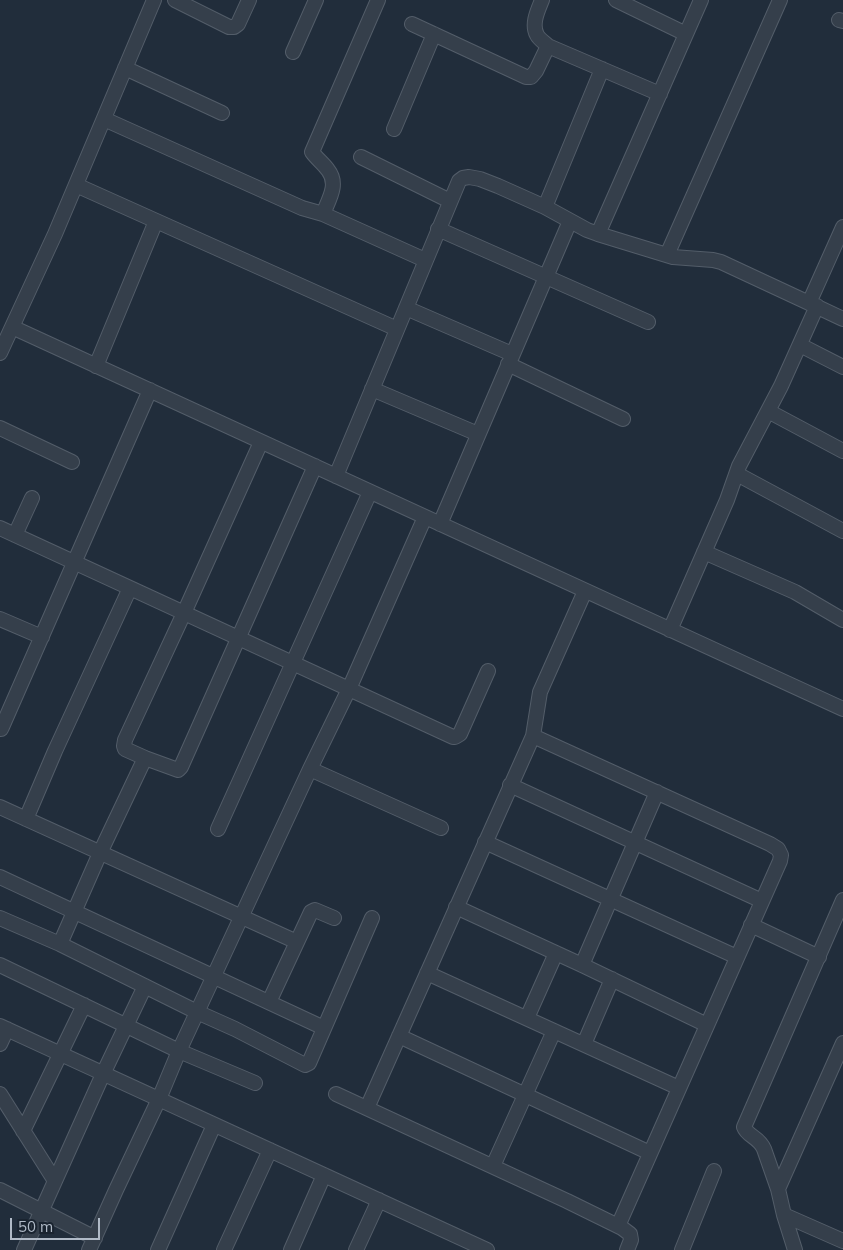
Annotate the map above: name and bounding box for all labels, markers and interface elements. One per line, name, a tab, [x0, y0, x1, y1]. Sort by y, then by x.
scale bar	[12, 1208, 102, 1240]
text: 50 m	[18, 1217, 53, 1236]

